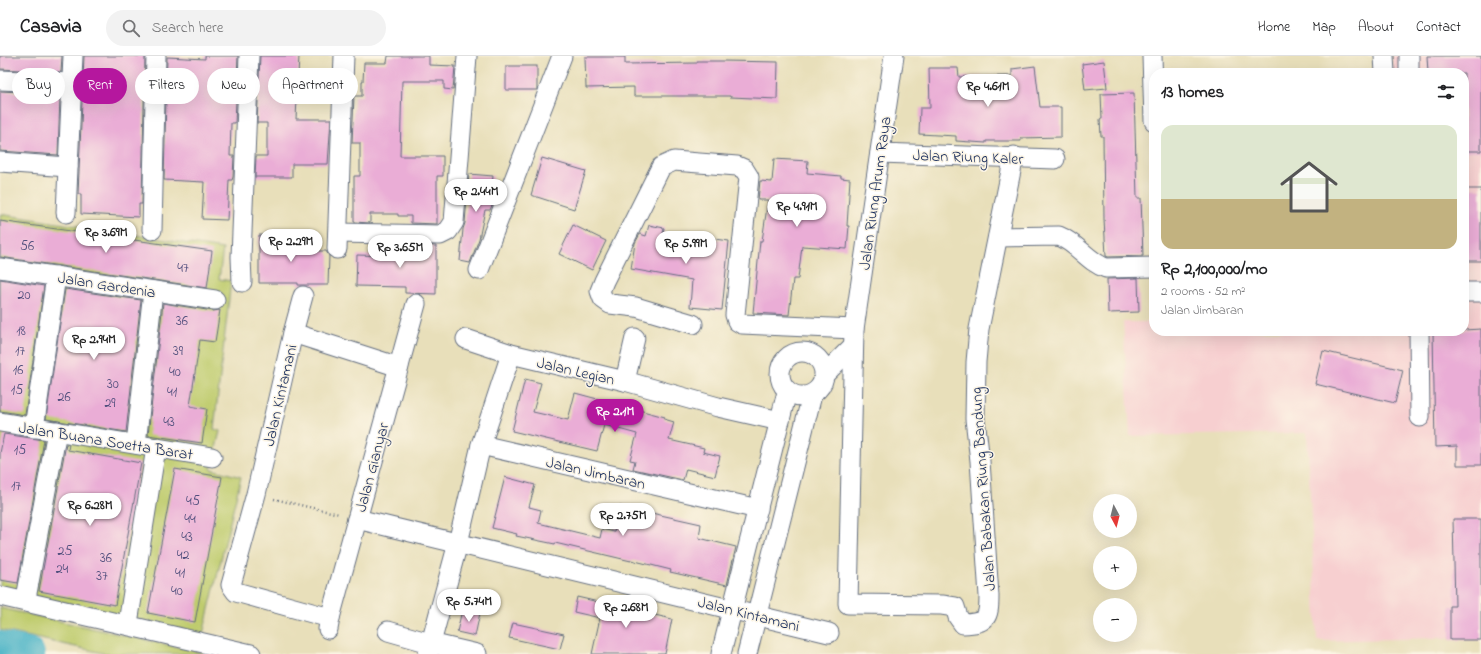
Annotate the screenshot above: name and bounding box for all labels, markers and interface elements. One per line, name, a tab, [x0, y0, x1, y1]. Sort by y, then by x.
search box	[106, 10, 386, 46]
text: Casavia	[20, 14, 82, 41]
icon: search	[120, 17, 142, 39]
text: Search here	[152, 17, 224, 39]
text: Home	[1258, 17, 1290, 38]
text: Map	[1312, 17, 1336, 38]
text: About	[1358, 17, 1394, 38]
text: Contact	[1416, 17, 1461, 38]
chip: Buy	[12, 68, 65, 104]
chip: Rent	[73, 68, 127, 104]
chip: Filters	[135, 68, 199, 104]
chip: New	[207, 68, 260, 104]
chip: Apartment	[268, 68, 358, 104]
pin: Rp 4.61M	[947, 74, 1029, 108]
text: Rp 4.61M	[966, 77, 1010, 96]
text: 13 homes	[1161, 80, 1224, 105]
icon: filters	[1435, 81, 1457, 103]
street label: Jalan Riung Arum Raya	[853, 115, 899, 272]
street label: Jalan Riung Kaler	[912, 144, 1024, 172]
icon: home	[1273, 151, 1345, 223]
pin: Rp 2.44M	[435, 179, 517, 213]
text: Rp 2.44M	[453, 182, 499, 201]
pin: Rp 4.91M	[756, 194, 838, 228]
text: Rp 4.91M	[776, 197, 818, 216]
pin: Rp 3.69M	[65, 220, 147, 254]
text: Rp 3.69M	[84, 223, 128, 242]
pin: Rp 2.29M	[250, 229, 332, 263]
pin: Rp 5.99M	[645, 231, 727, 265]
text: Rp 2.29M	[269, 232, 313, 251]
text: Rp 5.99M	[664, 234, 708, 253]
pin: Rp 3.65M	[359, 235, 441, 269]
house number: 56	[20, 236, 34, 257]
text: Rp 3.65M	[377, 238, 423, 257]
text: Rp 2,100,000/mo	[1161, 257, 1268, 282]
house number: 47	[177, 258, 189, 279]
street label: Jalan Gardenia	[56, 266, 157, 306]
text: 2 rooms · 52 m²	[1161, 282, 1245, 301]
house number: 20	[17, 285, 31, 306]
text: Jalan Jimbaran	[1161, 301, 1243, 320]
house number: 36	[176, 311, 188, 332]
house number: 18	[16, 321, 26, 342]
pin: Rp 2.94M	[53, 327, 135, 361]
text: Rp 2.94M	[72, 330, 116, 349]
house number: 17	[15, 341, 25, 362]
house number: 39	[173, 341, 184, 362]
street label: Jalan Kintamani	[258, 342, 304, 449]
street label: Jalan Legian	[534, 351, 617, 393]
house number: 16	[13, 360, 23, 381]
house number: 40	[169, 362, 181, 383]
house number: 30	[107, 374, 119, 395]
house number: 15	[11, 380, 23, 401]
house number: 41	[167, 382, 178, 403]
street label: Jalan Babakan Riung Bandung	[965, 386, 1003, 592]
house number: 26	[57, 387, 71, 408]
house number: 29	[104, 393, 116, 414]
pin: Rp 2.1M	[578, 399, 652, 433]
text: Rp 2.1M	[596, 402, 634, 421]
house number: 43	[163, 412, 175, 433]
street label: Jalan Buana Soetta Barat	[17, 416, 195, 468]
street label: Jalan Gianyar	[349, 420, 396, 515]
house number: 15	[14, 440, 26, 461]
street label: Jalan Jimbaran	[543, 451, 648, 497]
house number: 17	[11, 476, 21, 497]
house number: 45	[186, 491, 200, 512]
pin: Rp 6.28M	[49, 493, 131, 527]
north arrow	[1093, 494, 1137, 538]
map controls	[1093, 494, 1137, 642]
text: Rp 6.28M	[67, 496, 113, 515]
pin: Rp 2.75M	[582, 503, 664, 537]
text: Rp 2.75M	[599, 506, 647, 525]
house number: 44	[184, 509, 196, 530]
house number: 43	[181, 527, 193, 548]
house number: 25	[58, 541, 72, 562]
house number: 42	[177, 545, 189, 566]
button: +	[1093, 546, 1137, 590]
house number: 36	[100, 548, 112, 569]
house number: 24	[56, 559, 69, 580]
house number: 41	[175, 563, 186, 584]
house number: 37	[96, 566, 108, 587]
house number: 40	[171, 581, 183, 602]
pin: Rp 5.74M	[428, 589, 510, 623]
street label: Jalan Kintamani	[695, 591, 802, 639]
text: Rp 5.74M	[446, 592, 492, 611]
pin: Rp 2.68M	[585, 595, 667, 629]
text: Rp 2.68M	[603, 598, 649, 617]
button: −	[1093, 598, 1137, 642]

